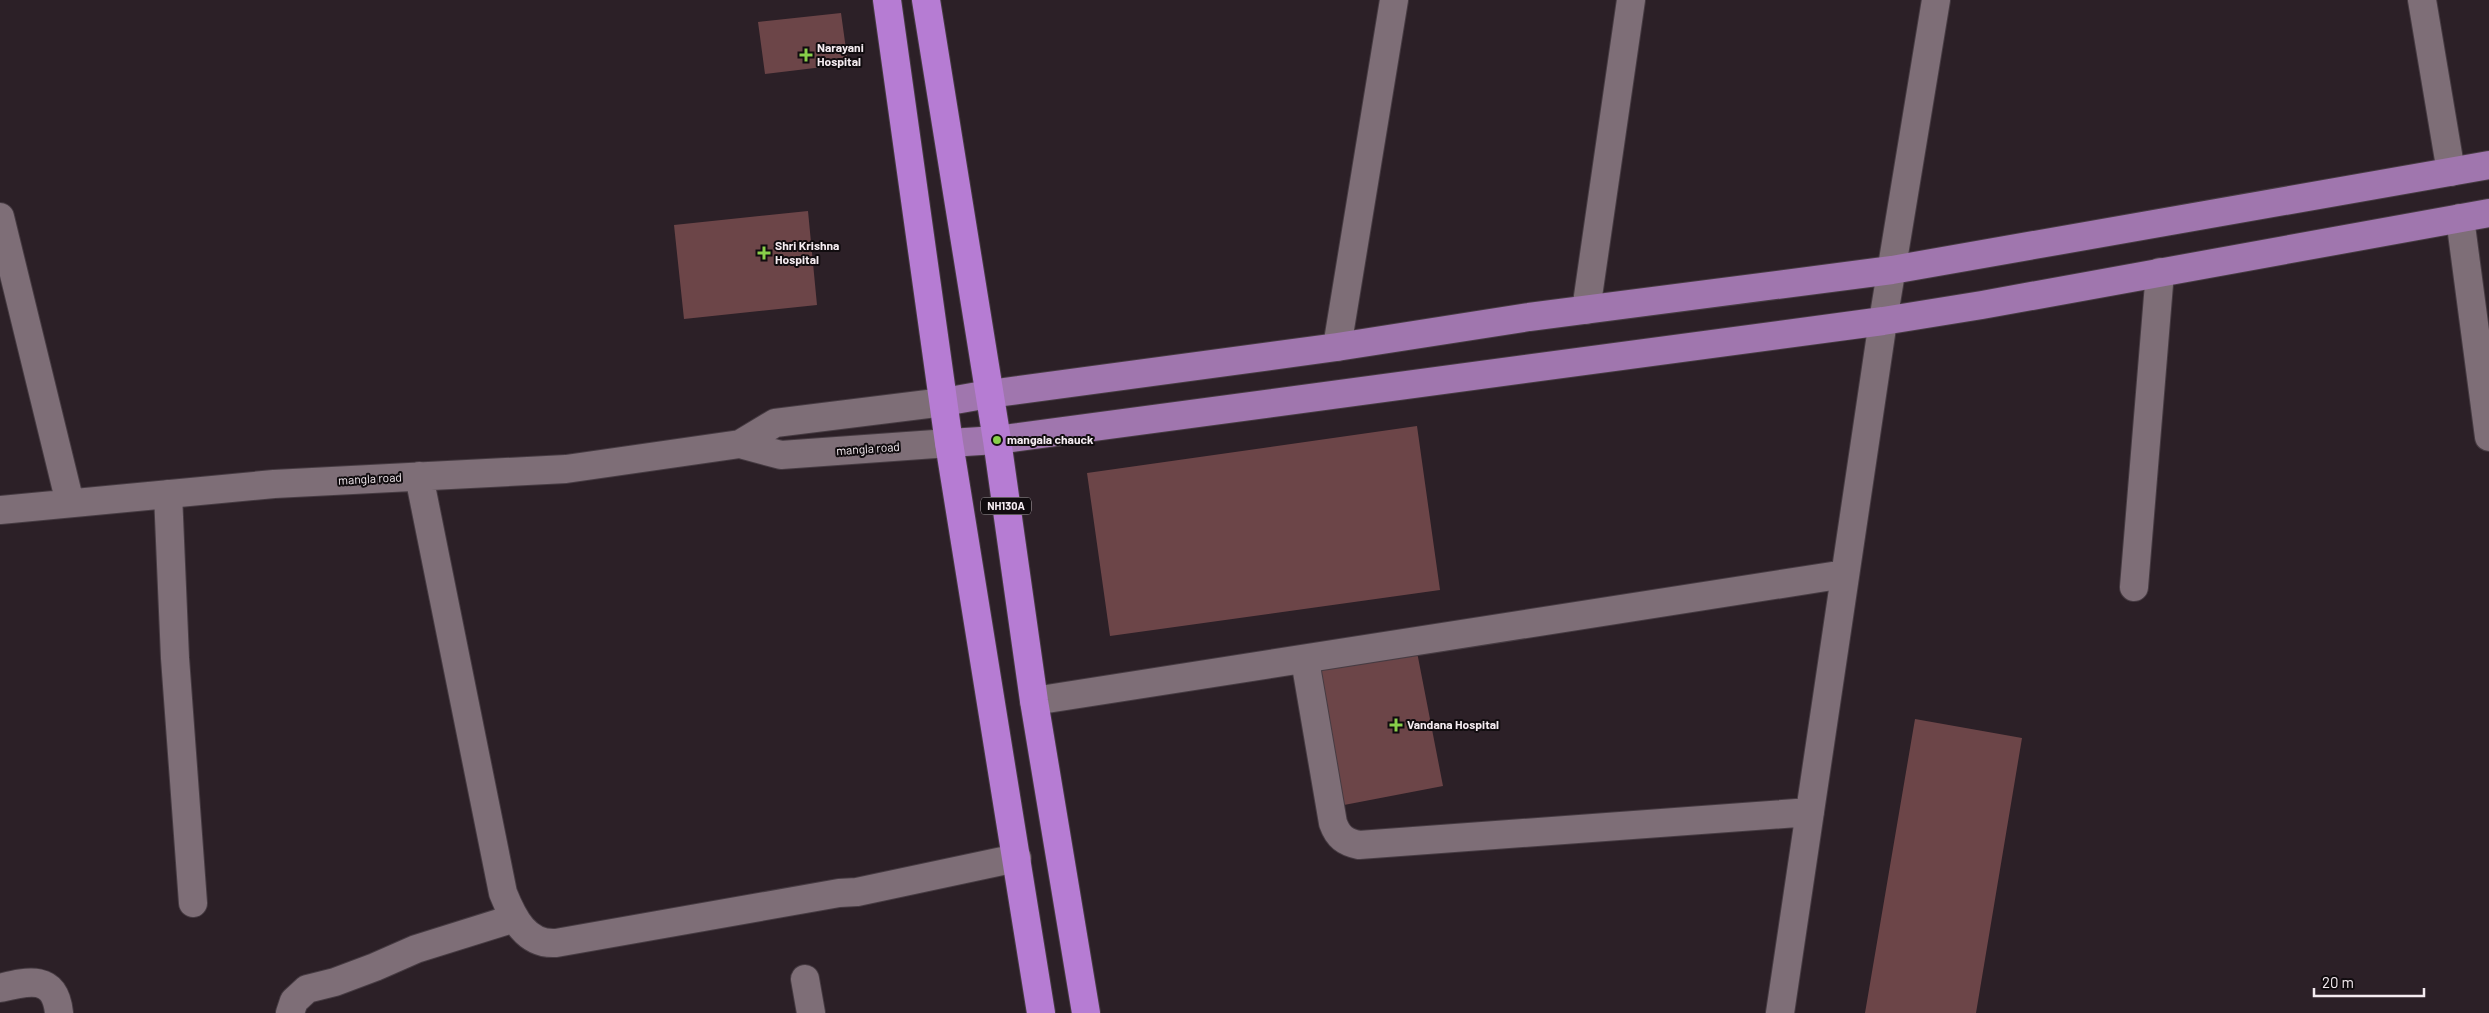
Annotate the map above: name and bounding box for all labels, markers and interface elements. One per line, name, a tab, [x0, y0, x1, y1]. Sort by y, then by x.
place label: Narayani Hospital	[817, 40, 864, 68]
marker: Narayani Hospital	[799, 48, 813, 62]
place label: Shri Krishna Hospital	[775, 238, 839, 266]
marker: Shri Krishna Hospital	[757, 246, 771, 260]
place label: mangala chauck	[1007, 432, 1094, 446]
marker: mangala chauck	[991, 434, 1003, 446]
street label: mangla road	[836, 439, 900, 457]
street label: mangla road	[338, 469, 402, 487]
road number: NH130A	[981, 498, 1031, 514]
place label: Vandana Hospital	[1407, 717, 1499, 731]
marker: Vandana Hospital	[1389, 718, 1403, 732]
scale bar	[2314, 966, 2424, 998]
text: 20 m	[2322, 973, 2354, 991]

